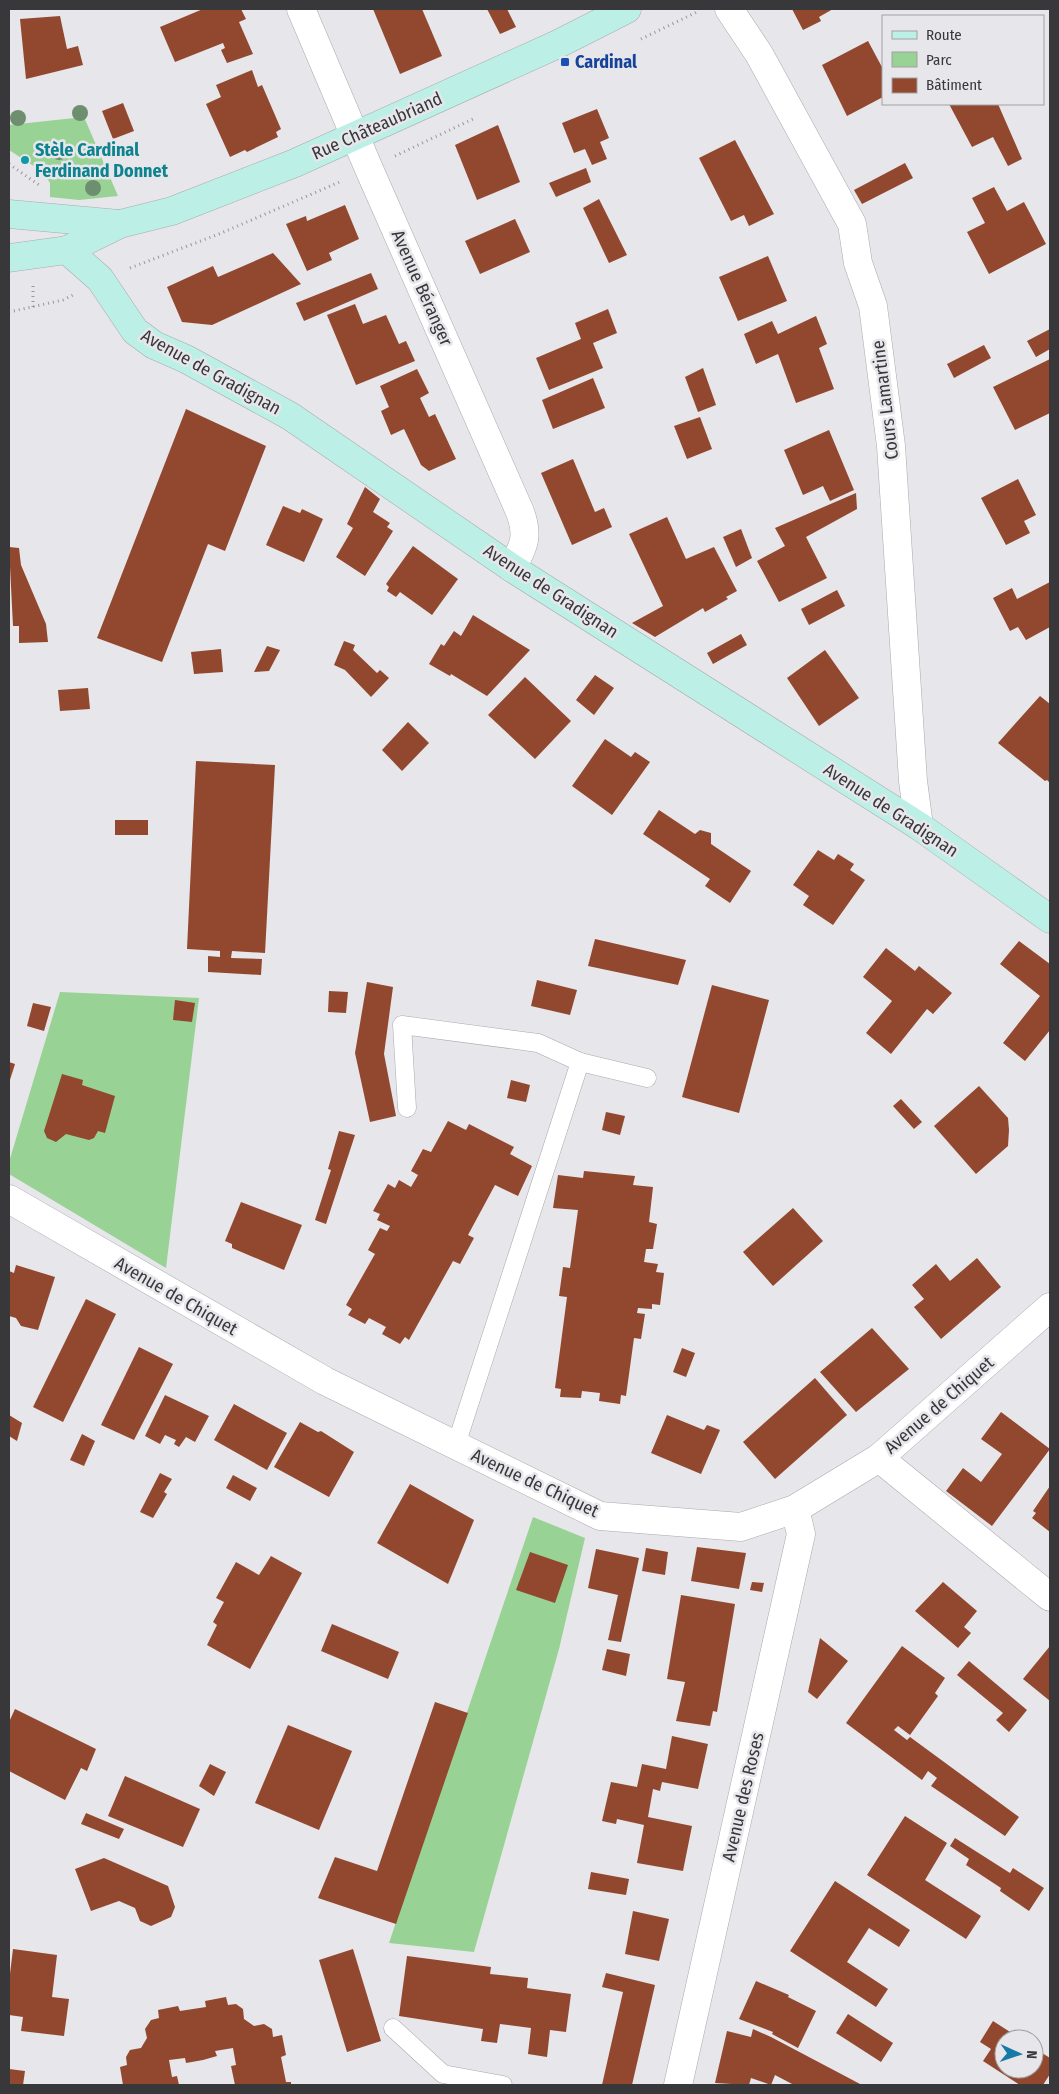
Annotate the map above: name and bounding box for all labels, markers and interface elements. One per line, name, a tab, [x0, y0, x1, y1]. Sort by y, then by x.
legend	[882, 15, 1044, 105]
text: Route	[926, 26, 962, 44]
place label: Cardinal	[575, 51, 637, 73]
text: Parc	[926, 51, 952, 69]
marker: Cardinal	[559, 56, 571, 68]
text: Bâtiment	[926, 76, 982, 94]
street label: Rue Châteaubriand	[308, 87, 446, 165]
place label: Stèle Cardinal Ferdinand Donnet	[35, 139, 169, 182]
marker: Stèle Cardinal Ferdinand Donnet	[19, 154, 31, 166]
street label: Avenue Béranger	[387, 227, 458, 350]
street label: Avenue de Gradignan	[137, 324, 285, 420]
street label: Cours Lamartine	[867, 339, 903, 461]
street label: Avenue de Gradignan	[479, 539, 623, 643]
street label: Avenue de Gradignan	[819, 758, 963, 862]
street label: Avenue de Chiquet	[111, 1252, 241, 1340]
street label: Avenue de Chiquet	[880, 1351, 998, 1459]
street label: Avenue de Chiquet	[468, 1444, 602, 1522]
street label: Avenue des Roses	[717, 1730, 769, 1864]
north arrow	[994, 2029, 1044, 2079]
text: N	[1023, 2050, 1040, 2059]

